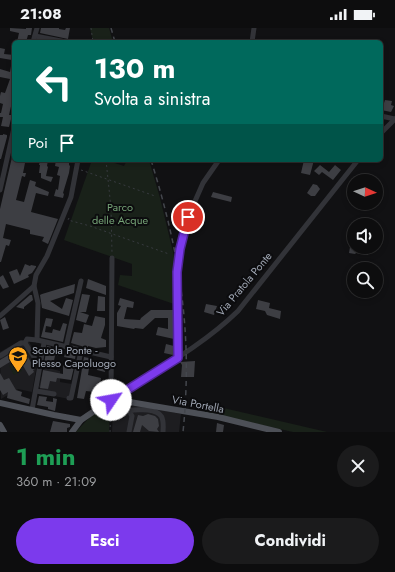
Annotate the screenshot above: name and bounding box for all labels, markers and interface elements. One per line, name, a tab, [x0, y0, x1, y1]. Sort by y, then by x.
text: 21:08	[20, 3, 62, 25]
text: 130 m	[94, 48, 176, 89]
icon: left	[28, 56, 80, 108]
text: Svolta a sinistra	[94, 86, 210, 112]
text: Poi	[28, 132, 48, 154]
icon: arrive	[56, 132, 78, 154]
north arrow	[347, 174, 383, 210]
map controls	[347, 174, 383, 298]
park label: Parco delle Acque	[92, 199, 148, 228]
pin	[171, 200, 205, 234]
icon: arrive	[177, 206, 199, 228]
button: sound	[347, 218, 383, 254]
street label: Via Pratola Ponte	[212, 248, 276, 319]
button: search	[347, 262, 383, 298]
place label: Scuola Ponte - Plesso Capoluogo	[32, 342, 116, 371]
school or university icon: Scuola Ponte - Plesso Capoluogo	[7, 345, 29, 373]
position arrow	[90, 379, 132, 421]
street label: Via Portella	[171, 391, 225, 417]
text: 1 min	[16, 439, 76, 474]
button: close	[337, 445, 379, 487]
text: 360 m · 21:09	[16, 472, 97, 491]
button: Esci	[16, 518, 194, 564]
button: Condividi	[202, 518, 379, 564]

